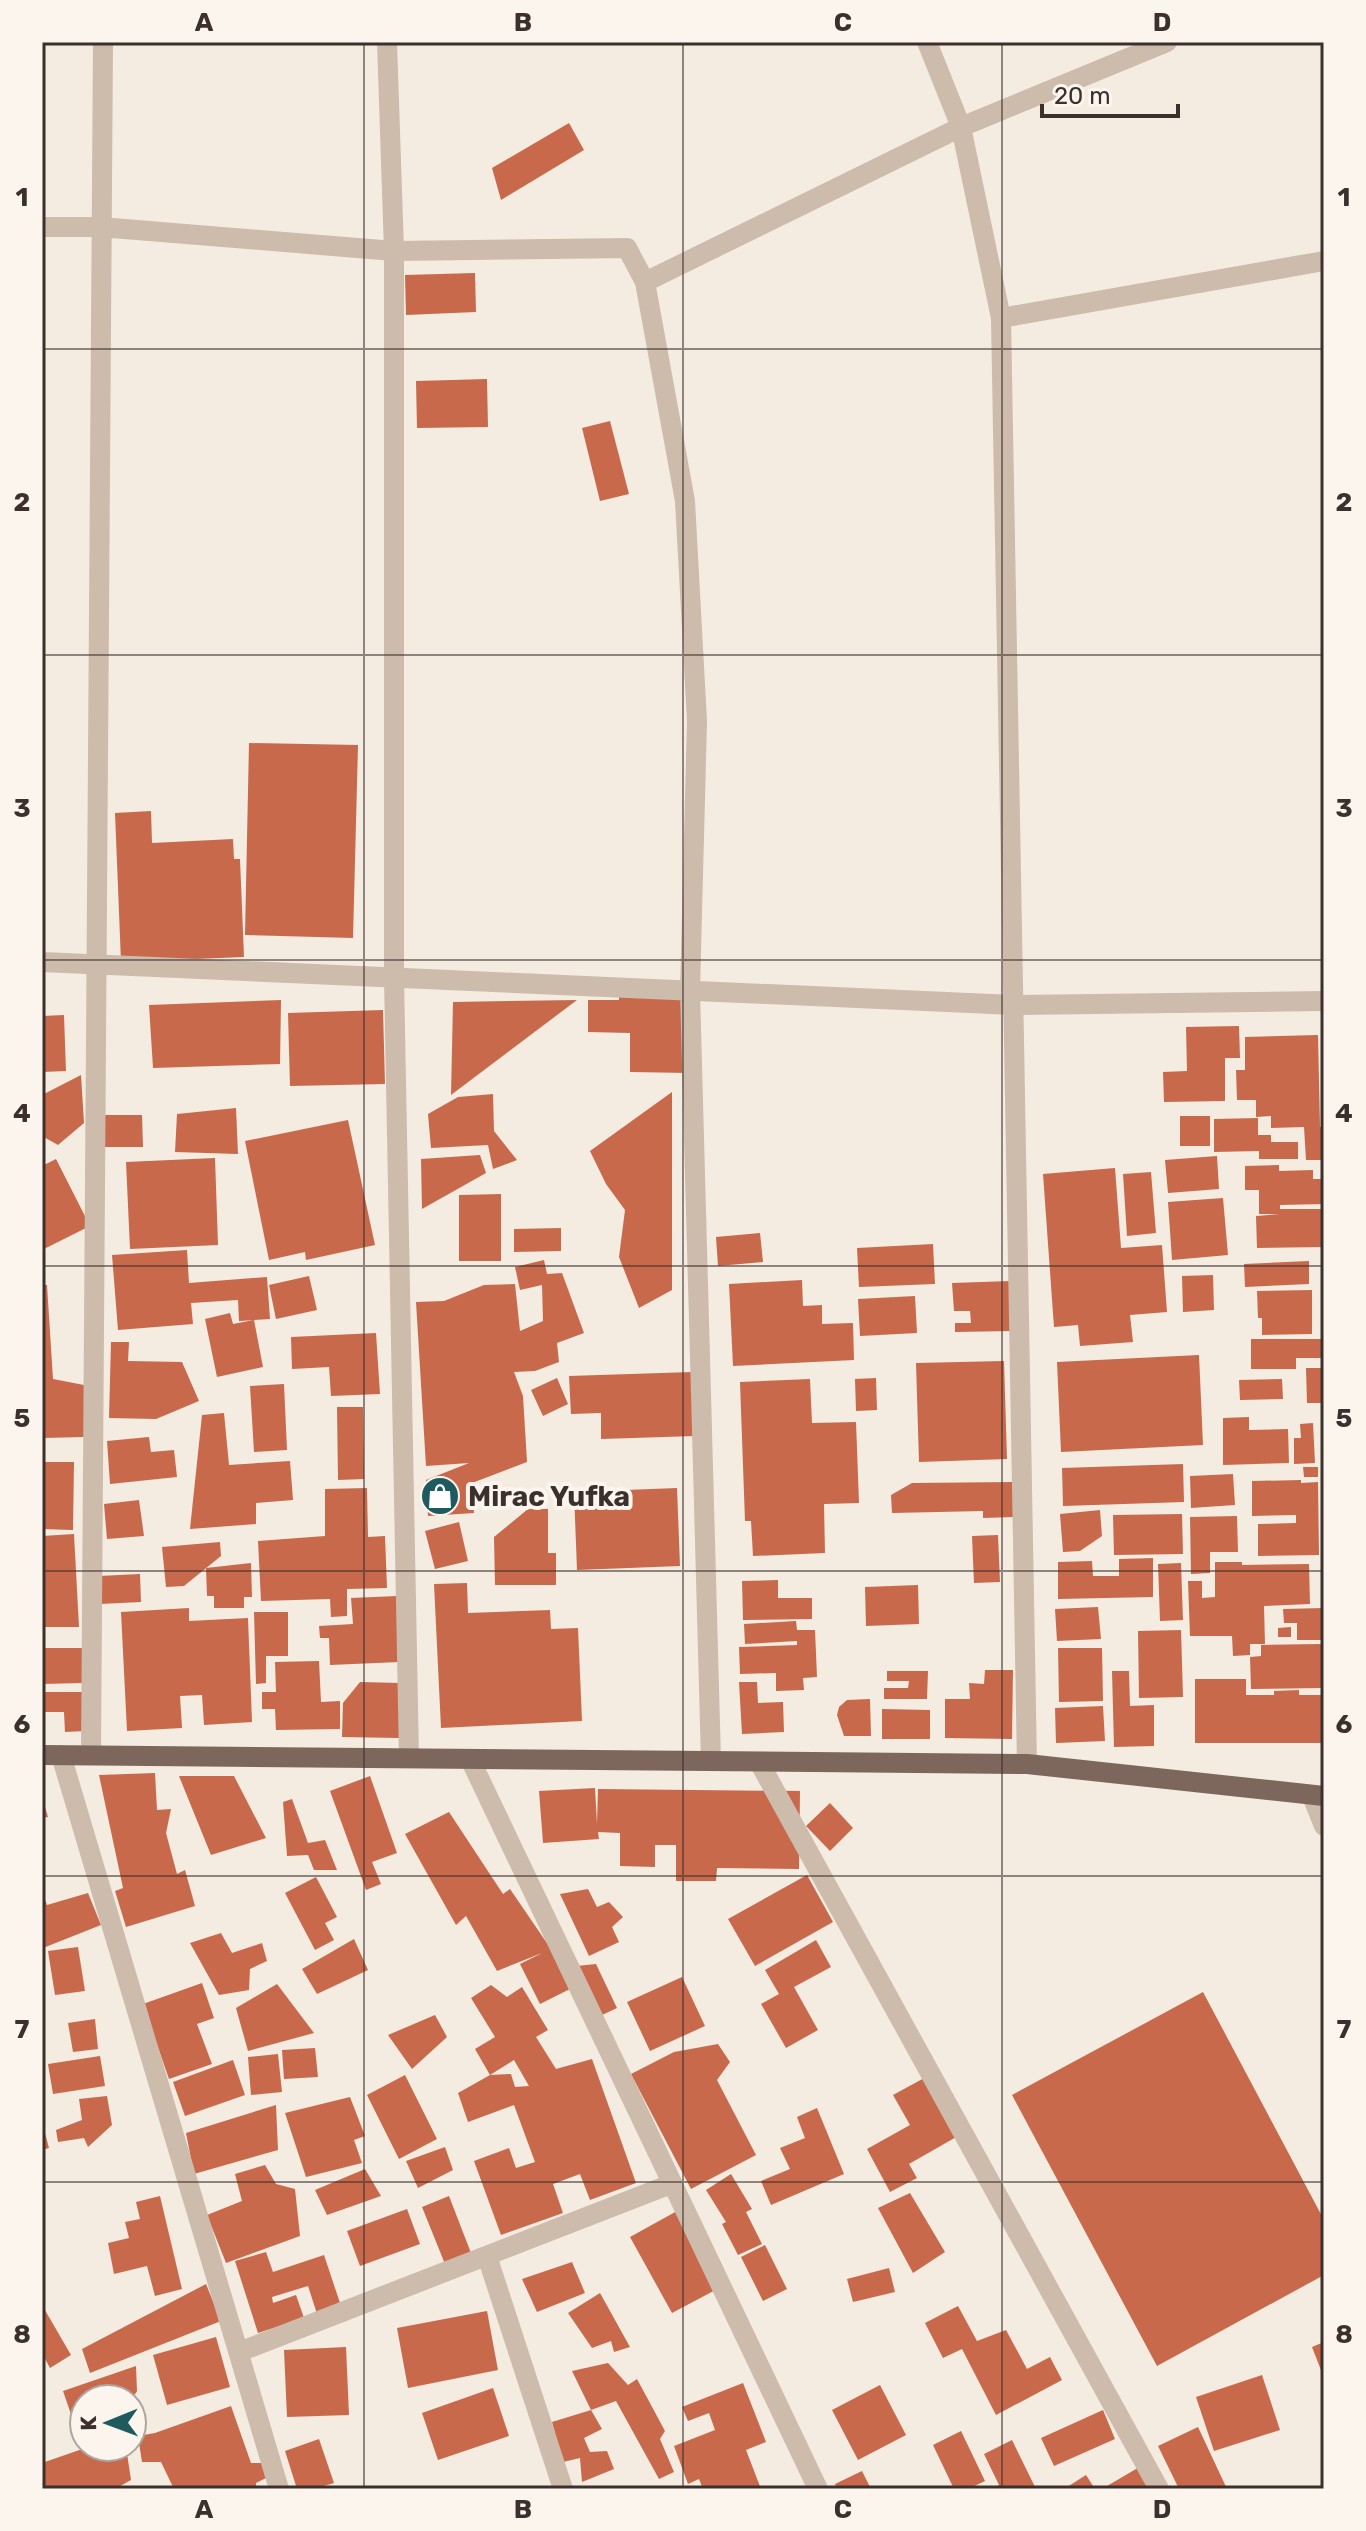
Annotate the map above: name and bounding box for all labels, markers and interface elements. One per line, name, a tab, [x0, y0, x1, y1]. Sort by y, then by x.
text: A	[195, 7, 214, 38]
text: B	[514, 7, 532, 38]
text: C	[834, 7, 852, 38]
text: D	[1153, 7, 1171, 38]
scale bar	[1042, 68, 1178, 118]
text: 20 m	[1054, 82, 1111, 110]
text: 1	[16, 182, 28, 213]
text: 1	[1338, 182, 1350, 213]
text: 2	[14, 487, 30, 518]
text: 2	[1336, 487, 1352, 518]
text: 3	[13, 793, 31, 824]
text: 3	[1335, 793, 1353, 824]
text: 4	[13, 1098, 31, 1129]
text: 4	[1335, 1098, 1353, 1129]
text: 5	[14, 1403, 30, 1434]
text: 5	[1336, 1403, 1352, 1434]
shop icon: Mirac Yufka	[419, 1475, 461, 1517]
place label: Mirac Yufka	[468, 1480, 630, 1513]
text: 6	[14, 1709, 31, 1740]
text: 6	[1336, 1709, 1353, 1740]
text: 7	[15, 2014, 30, 2045]
text: 7	[1337, 2014, 1352, 2045]
text: 8	[13, 2319, 31, 2350]
text: 8	[1335, 2319, 1353, 2350]
north arrow	[68, 2383, 148, 2463]
text: K	[75, 2415, 102, 2431]
text: A	[195, 2494, 214, 2525]
text: B	[514, 2494, 532, 2525]
text: C	[834, 2494, 852, 2525]
text: D	[1153, 2494, 1171, 2525]

